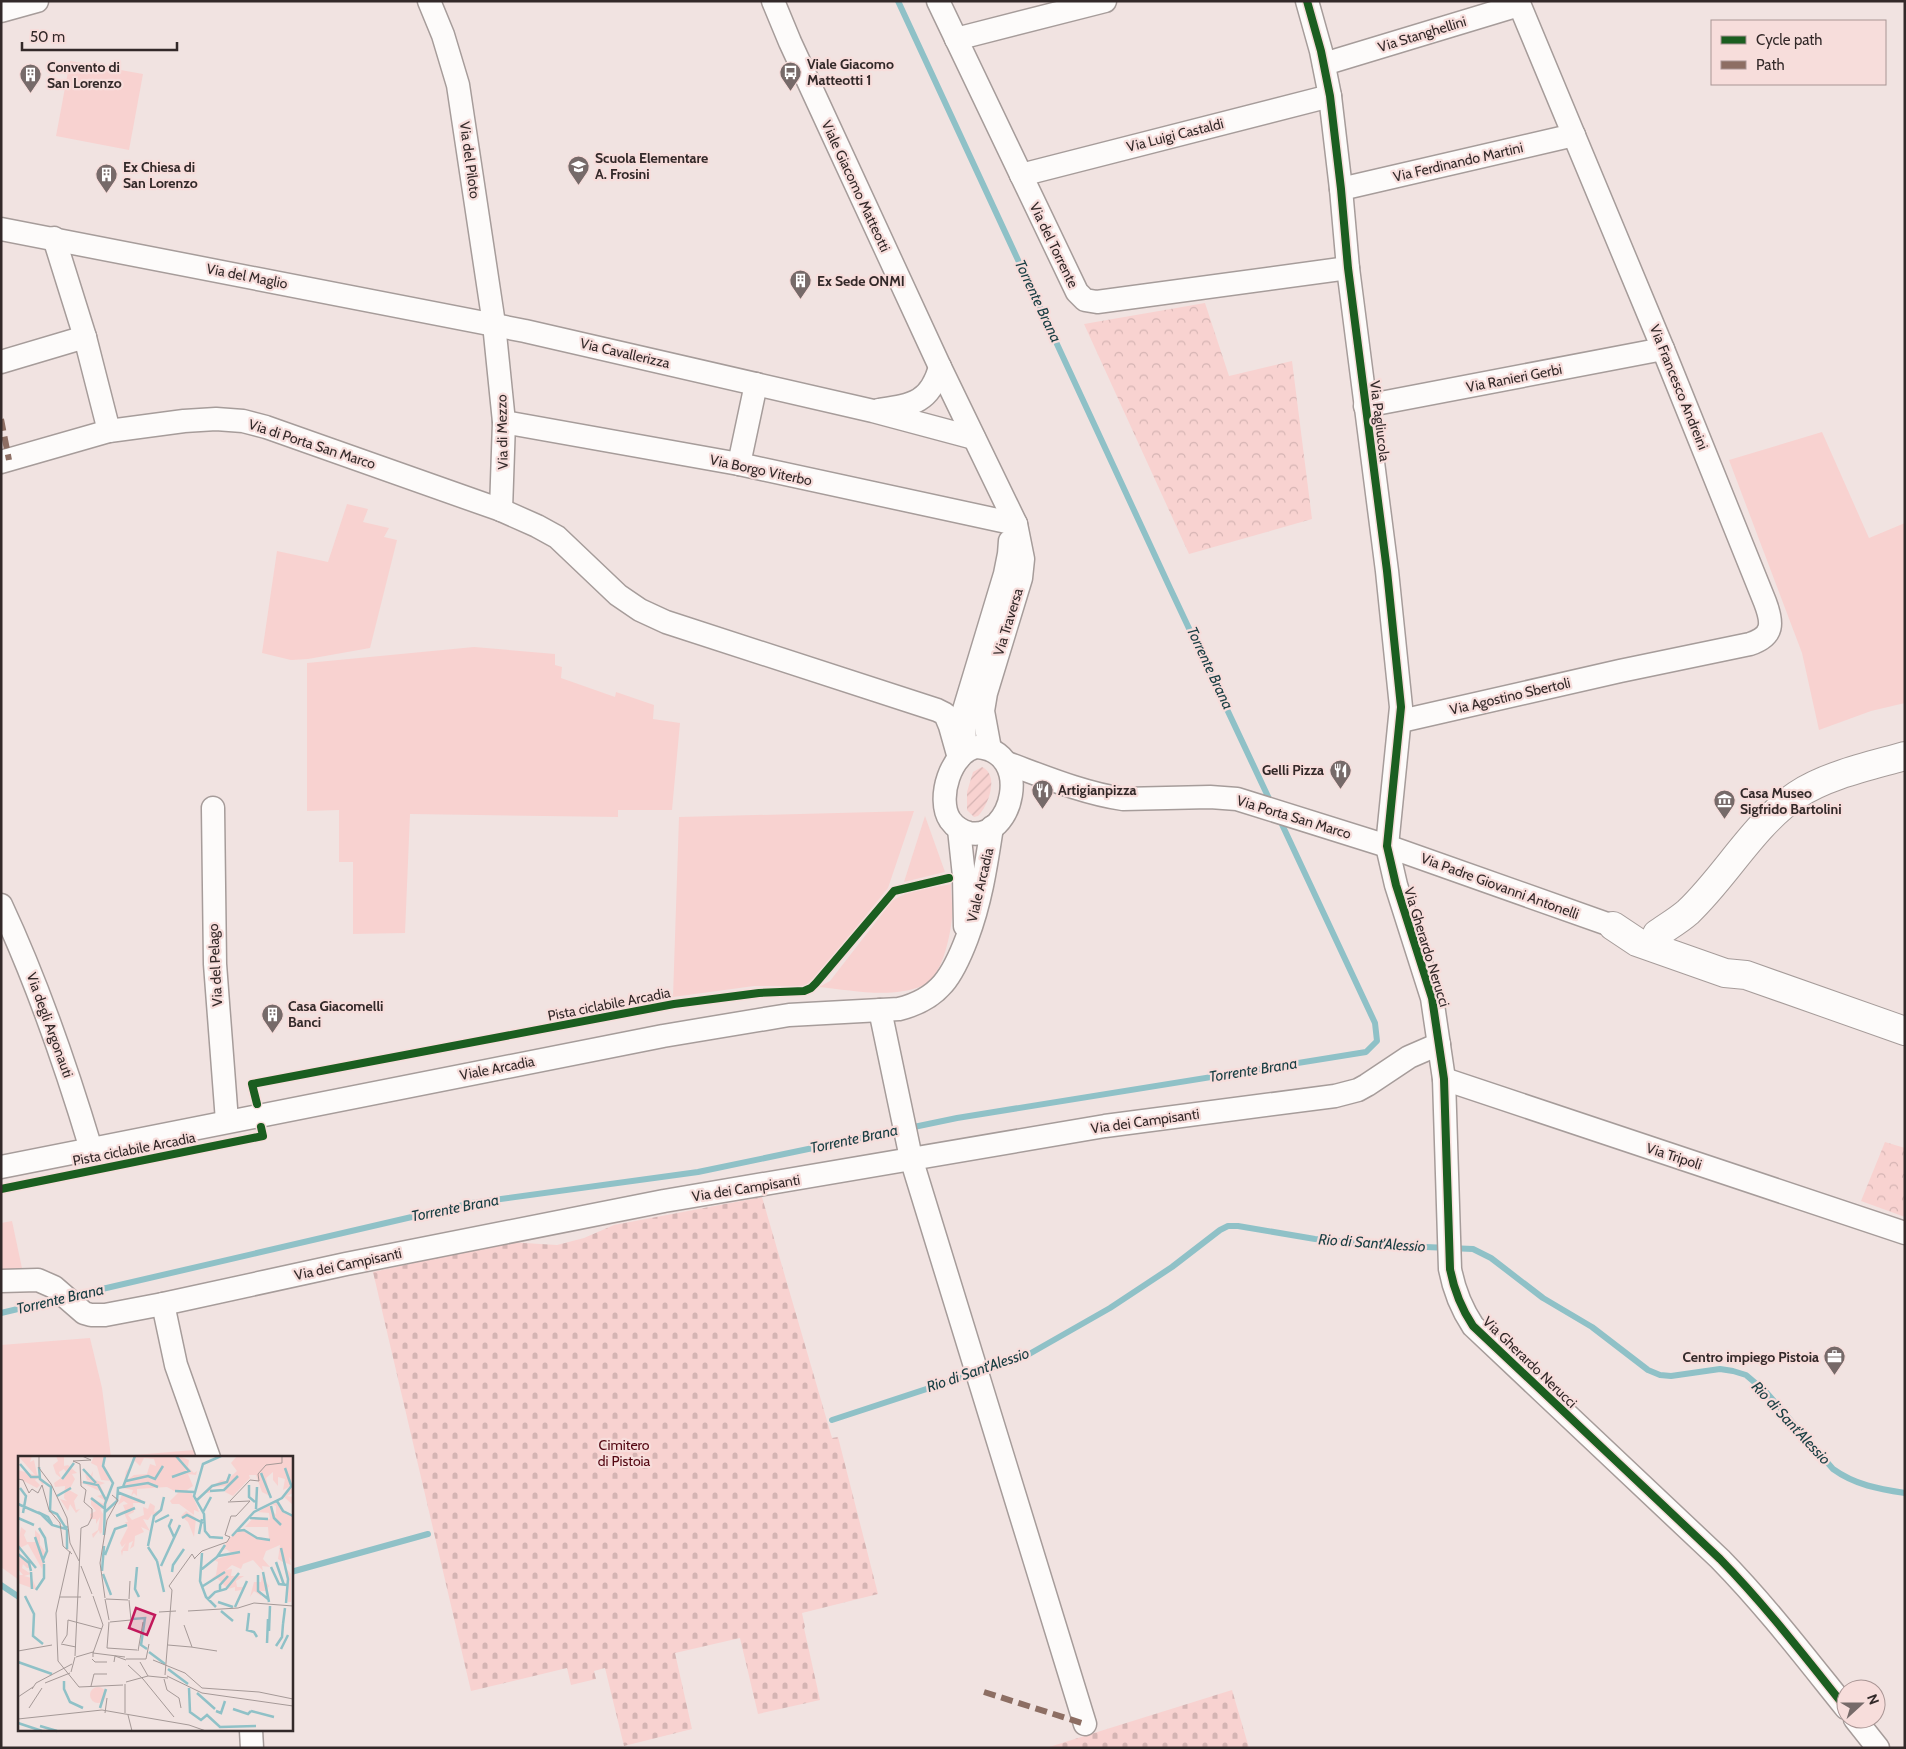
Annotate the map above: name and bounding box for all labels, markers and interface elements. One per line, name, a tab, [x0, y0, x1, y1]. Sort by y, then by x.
street label: Via Stanghellini	[1376, 12, 1468, 56]
scale bar	[22, 20, 178, 52]
legend	[1711, 20, 1886, 85]
text: 50 m	[30, 28, 65, 46]
text: Cycle path	[1756, 31, 1822, 49]
place label: Viale Giacomo Matteotti 1	[807, 55, 894, 89]
text: Path	[1756, 56, 1785, 74]
place label: Convento di San Lorenzo	[47, 58, 122, 92]
bus stop icon: Viale Giacomo Matteotti 1	[779, 60, 803, 91]
building icon: Convento di San Lorenzo	[19, 63, 43, 94]
street label: Via Luigi Castaldi	[1125, 114, 1225, 156]
street label: Viale Giacomo Matteotti	[818, 117, 894, 255]
street label: Via del Piloto	[456, 120, 484, 200]
street label: Via Ferdinando Martini	[1391, 138, 1525, 186]
place label: Scuola Elementare A. Frosini	[595, 149, 708, 183]
school or university icon: Scuola Elementare A. Frosini	[567, 154, 591, 185]
place label: Ex Chiesa di San Lorenzo	[123, 158, 198, 192]
building icon: Ex Chiesa di San Lorenzo	[95, 163, 119, 194]
street label: Via del Torrente	[1026, 199, 1082, 291]
water label: Torrente Brana	[1011, 257, 1065, 345]
street label: Via del Maglio	[205, 259, 289, 293]
building icon: Ex Sede ONMI	[789, 269, 813, 300]
place label: Ex Sede ONMI	[817, 272, 905, 290]
street label: Via Francesco Andreini	[1646, 322, 1712, 452]
street label: Via Cavallerizza	[578, 334, 672, 372]
street label: Via Ranieri Gerbi	[1465, 360, 1563, 396]
street label: Via Pagliucola	[1366, 380, 1394, 463]
street label: Via di Mezzo	[492, 394, 512, 470]
street label: Via di Porta San Marco	[246, 415, 378, 473]
street label: Via Borgo Viterbo	[708, 450, 814, 490]
street label: Via Traversa	[989, 586, 1027, 658]
water label: Torrente Brana	[1183, 624, 1237, 712]
street label: Via Agostino Sbertoli	[1448, 673, 1572, 719]
restaurant icon: Gelli Pizza	[1328, 758, 1352, 789]
place label: Gelli Pizza	[1262, 761, 1324, 779]
restaurant icon: Artigianpizza	[1030, 778, 1054, 809]
place label: Artigianpizza	[1058, 781, 1137, 799]
place label: Casa Museo Sigfrido Bartolini	[1740, 784, 1842, 818]
museum icon: Casa Museo Sigfrido Bartolini	[1712, 789, 1736, 820]
street label: Via Porta San Marco	[1235, 791, 1354, 843]
street label: Viale Arcadia	[963, 846, 997, 924]
street label: Via Padre Giovanni Antonelli	[1418, 849, 1582, 923]
street label: Via Gherardo Nerucci	[1400, 885, 1454, 1009]
street label: Via del Pelago	[204, 923, 226, 1007]
street label: Via degli Argonauti	[23, 970, 77, 1080]
street label: Pista ciclabile Arcadia	[546, 983, 672, 1025]
place label: Casa Giacomelli Banci	[288, 997, 383, 1031]
building icon: Casa Giacomelli Banci	[260, 1002, 284, 1033]
street label: Viale Arcadia	[458, 1052, 536, 1084]
water label: Torrente Brana	[1207, 1054, 1299, 1086]
street label: Via dei Campisanti	[1090, 1104, 1200, 1138]
water label: Torrente Brana	[808, 1121, 900, 1157]
street label: Pista ciclabile Arcadia	[71, 1128, 197, 1170]
street label: Via Tripoli	[1644, 1139, 1704, 1173]
street label: Via dei Campisanti	[691, 1171, 801, 1205]
water label: Torrente Brana	[409, 1191, 501, 1225]
water label: Rio di Sant'Alessio	[1318, 1230, 1426, 1256]
street label: Via dei Campisanti	[293, 1244, 403, 1284]
water label: Torrente Brana	[14, 1280, 106, 1318]
street label: Via Gherardo Nerucci	[1479, 1312, 1581, 1412]
water label: Rio di Sant'Alessio	[924, 1344, 1032, 1396]
office icon: Centro impiego Pistoia	[1823, 1345, 1847, 1376]
place label: Centro impiego Pistoia	[1682, 1348, 1819, 1366]
water label: Rio di Sant'Alessio	[1748, 1378, 1834, 1469]
park label: Cimitero di Pistoia	[598, 1436, 651, 1470]
inset map	[18, 1456, 292, 1732]
north arrow	[1836, 1679, 1886, 1729]
text: N	[1863, 1691, 1883, 1707]

